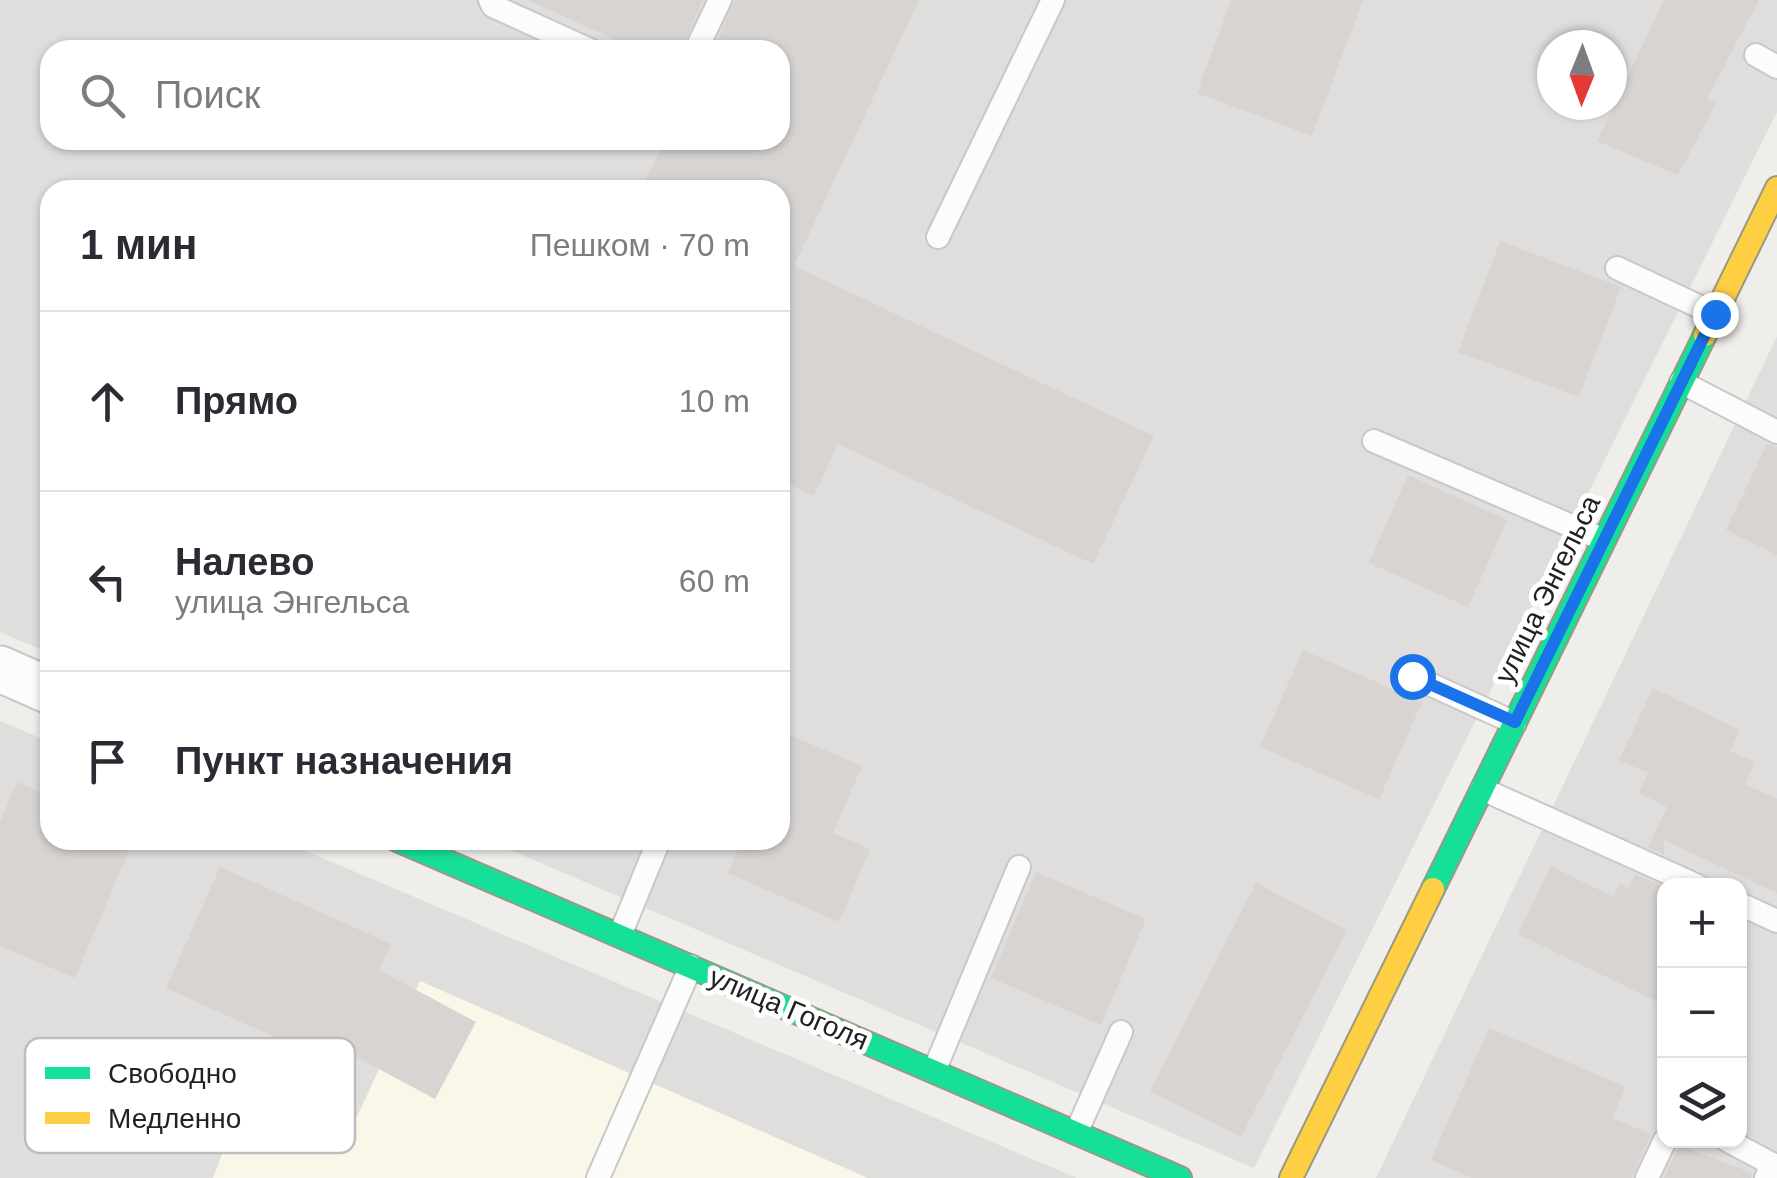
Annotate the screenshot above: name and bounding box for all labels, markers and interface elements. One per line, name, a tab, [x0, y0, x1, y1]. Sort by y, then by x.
north arrow	[1537, 30, 1627, 120]
search box	[40, 40, 790, 150]
icon: search	[75, 68, 130, 123]
text: Поиск	[155, 74, 260, 116]
text: 1 мин	[80, 221, 197, 268]
text: Пешком · 70 m	[530, 227, 750, 263]
route end	[1693, 292, 1739, 338]
icon: ahead	[80, 374, 135, 429]
text: Прямо	[175, 380, 298, 422]
text: 10 m	[679, 383, 750, 419]
street label: улица Энгельса	[1489, 490, 1607, 688]
text: Налево	[175, 541, 314, 583]
icon: left	[80, 554, 135, 609]
text: 60 m	[679, 563, 750, 599]
text: улица Энгельса	[175, 584, 409, 620]
route start	[1390, 654, 1436, 700]
icon: arrive	[80, 734, 135, 789]
text: Пункт назначения	[175, 740, 513, 782]
map controls	[1657, 878, 1747, 1148]
button: +	[1657, 878, 1747, 968]
street label: улица Гоголя	[705, 961, 873, 1056]
button: −	[1657, 968, 1747, 1058]
legend	[25, 1038, 355, 1153]
text: Свободно	[108, 1058, 237, 1089]
button: layers	[1657, 1058, 1747, 1148]
text: Медленно	[108, 1103, 241, 1134]

